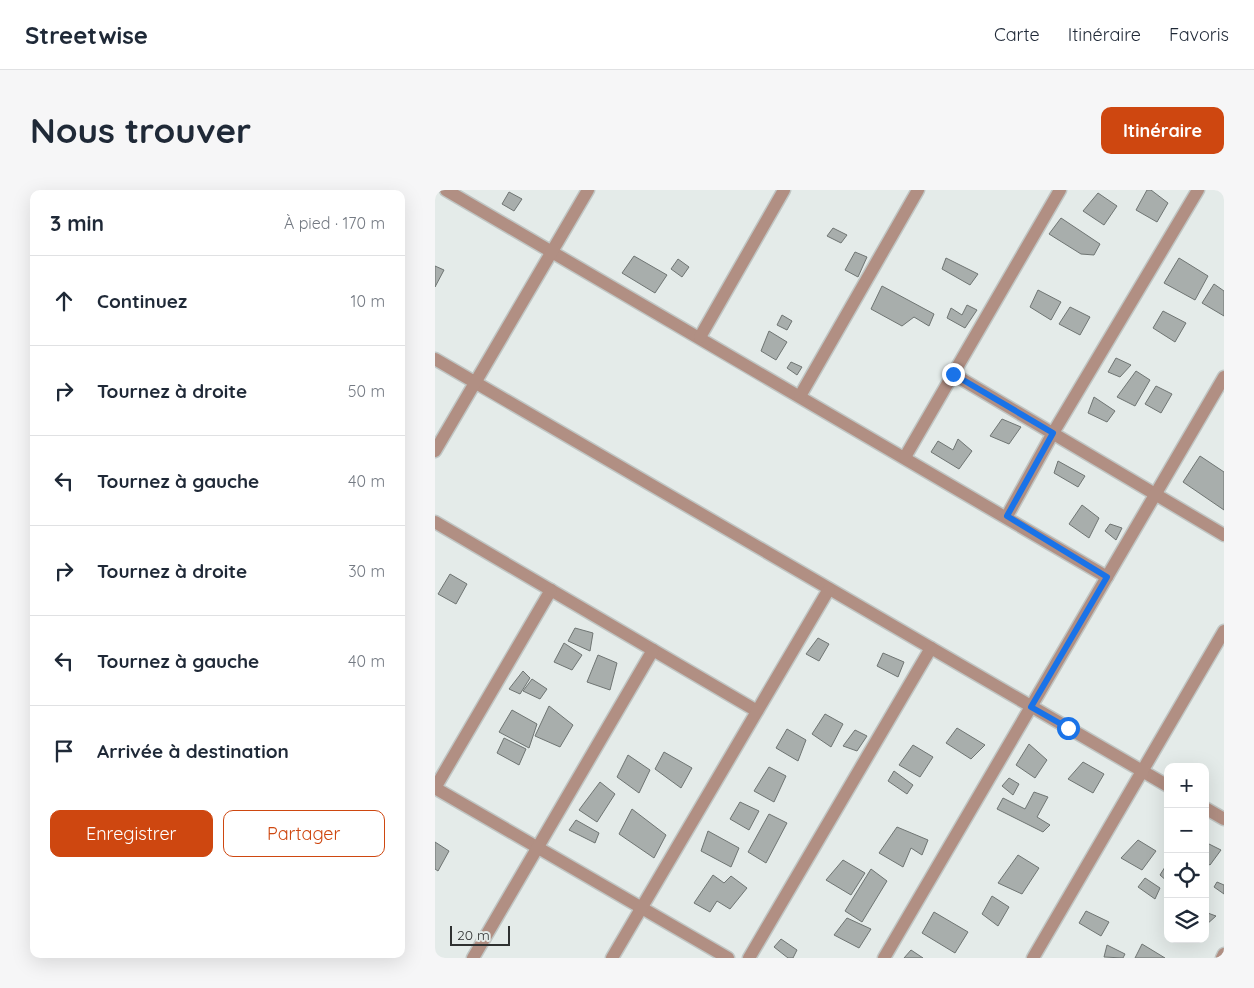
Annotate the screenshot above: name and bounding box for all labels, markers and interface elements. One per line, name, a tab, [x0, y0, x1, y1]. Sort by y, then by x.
text: Streetwise	[25, 20, 148, 50]
text: Carte	[994, 23, 1040, 46]
text: Itinéraire	[1068, 23, 1141, 46]
text: Favoris	[1169, 23, 1229, 46]
button: Itinéraire	[1101, 107, 1224, 154]
text: Nous trouver	[30, 108, 251, 152]
text: 3 min	[50, 210, 104, 236]
text: À pied · 170 m	[284, 213, 385, 233]
icon: ahead	[50, 287, 78, 315]
text: Continuez	[97, 289, 187, 313]
text: 10 m	[351, 291, 385, 311]
route end	[942, 363, 965, 386]
icon: right	[50, 377, 78, 405]
text: Tournez à droite	[97, 379, 247, 403]
text: 50 m	[348, 381, 385, 401]
icon: left	[50, 467, 78, 495]
text: Tournez à gauche	[97, 469, 259, 493]
text: 40 m	[348, 471, 385, 491]
icon: right	[50, 557, 78, 585]
text: Tournez à droite	[97, 559, 247, 583]
text: 30 m	[348, 561, 385, 581]
icon: left	[50, 647, 78, 675]
text: Tournez à gauche	[97, 649, 259, 673]
text: 40 m	[348, 651, 385, 671]
route start	[1057, 717, 1080, 740]
icon: arrive	[50, 737, 78, 765]
text: Arrivée à destination	[97, 739, 289, 763]
map controls	[1164, 763, 1209, 943]
button: +	[1164, 763, 1209, 808]
button: −	[1164, 808, 1209, 853]
button: Enregistrer	[50, 810, 213, 857]
button: Partager	[223, 810, 385, 857]
button: locate	[1164, 853, 1209, 898]
button: layers	[1164, 898, 1209, 943]
scale bar	[450, 923, 510, 946]
text: 20 m	[457, 926, 490, 944]

